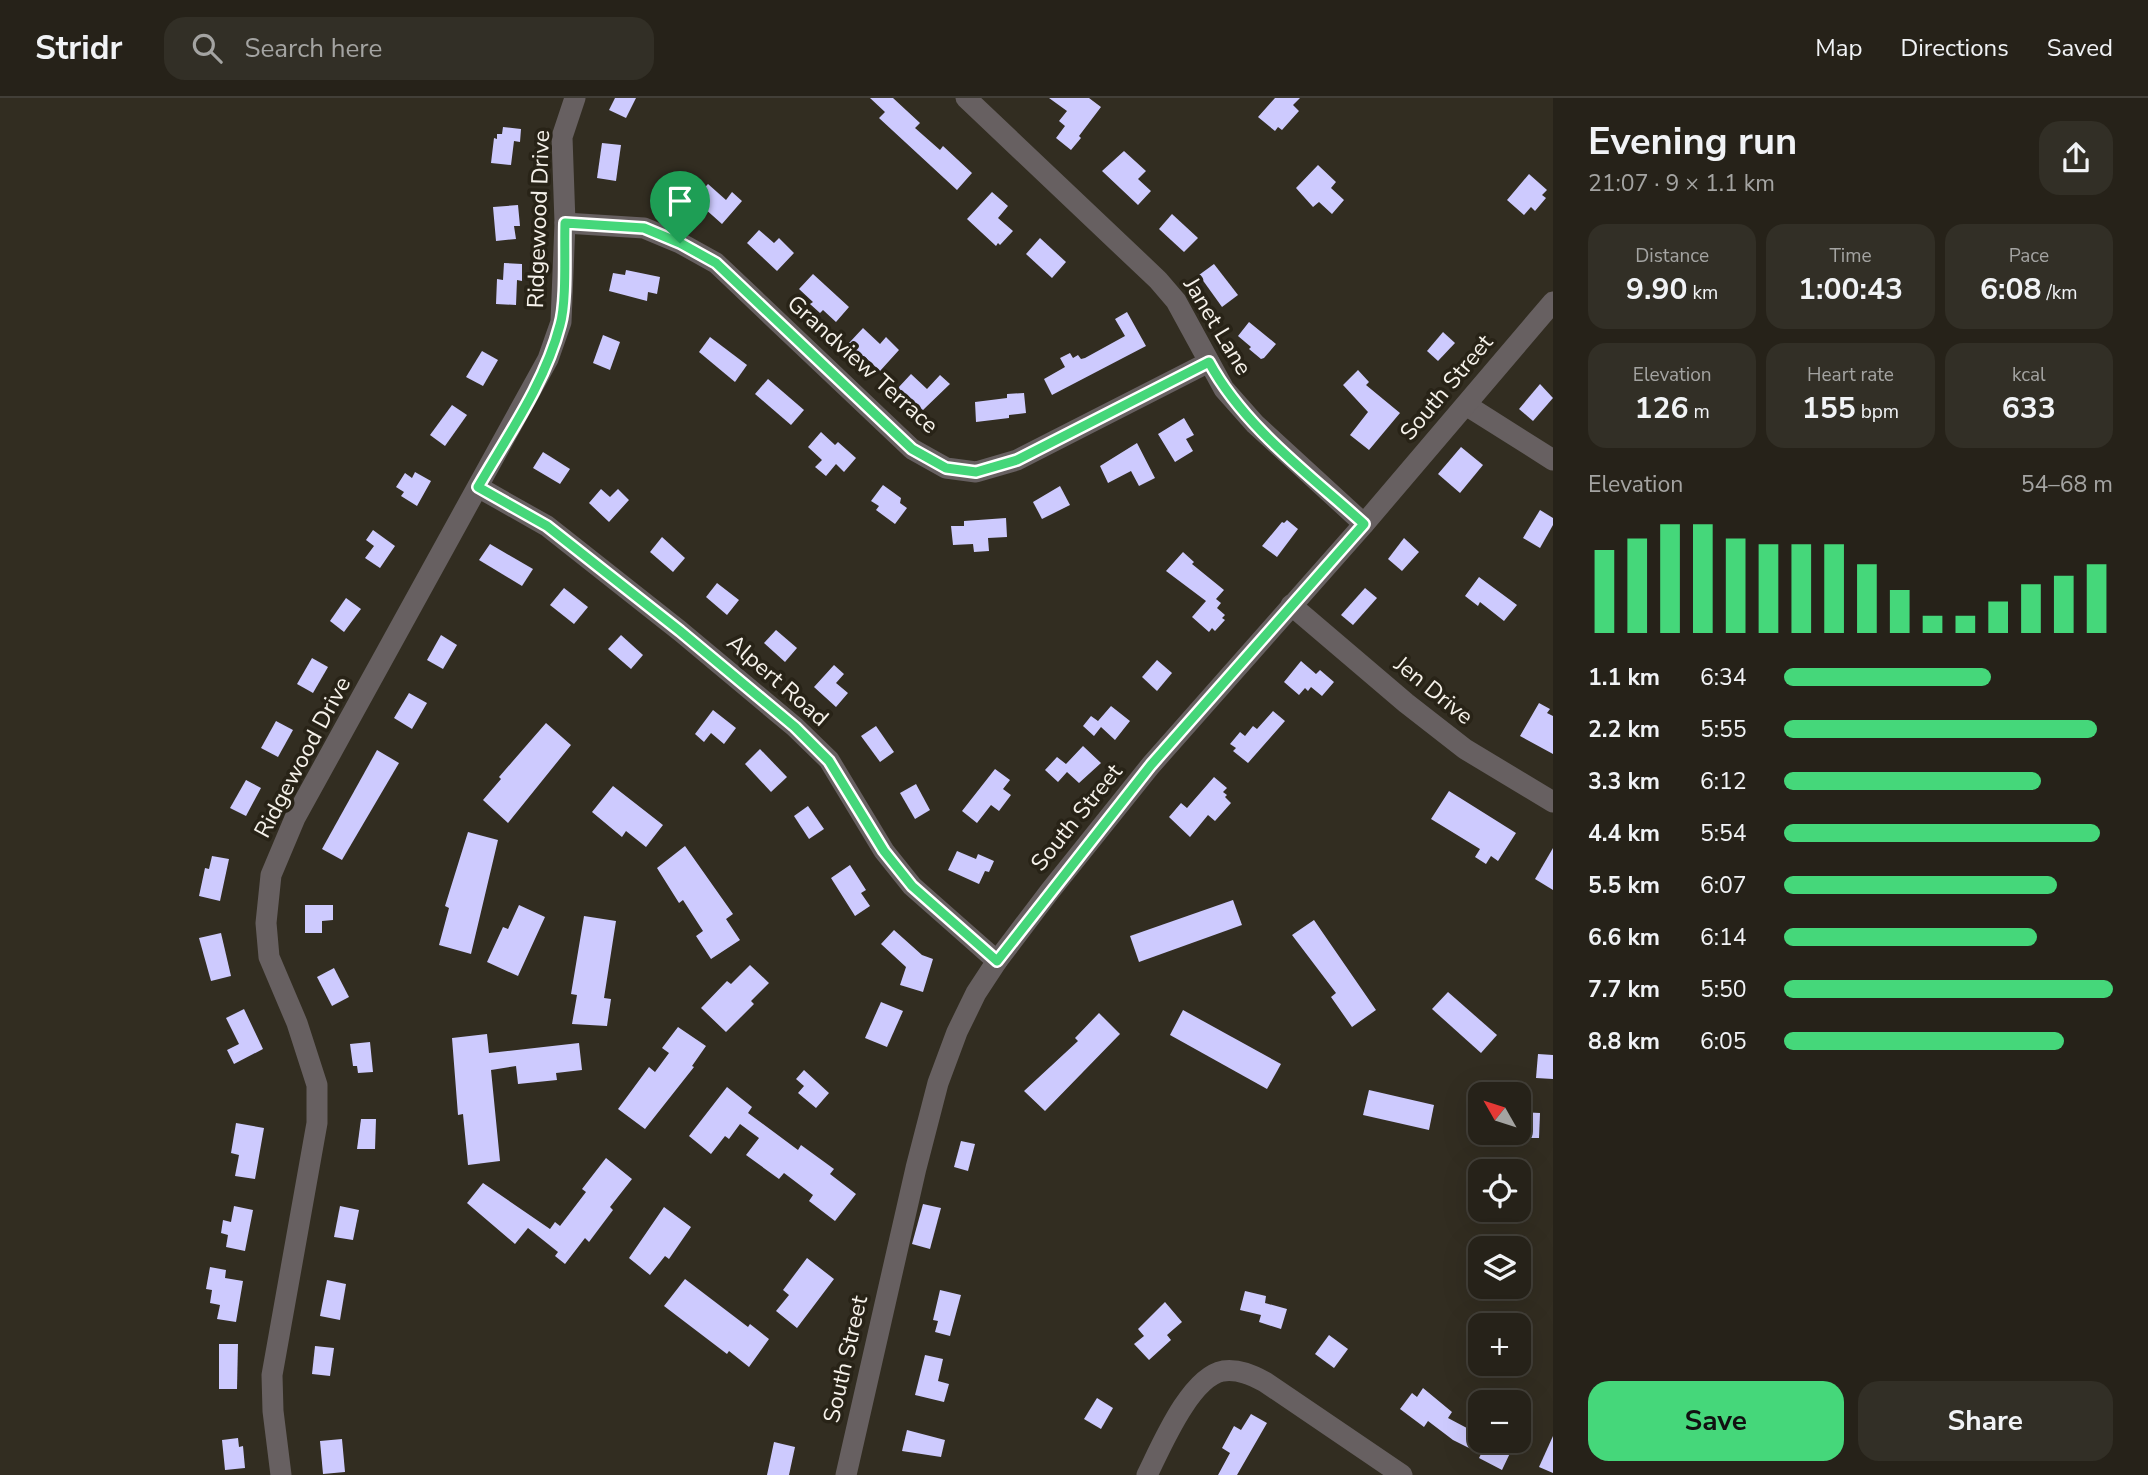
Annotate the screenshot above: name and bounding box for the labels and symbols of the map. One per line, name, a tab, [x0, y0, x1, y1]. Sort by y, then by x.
street label: Ridgewood Drive	[520, 129, 557, 309]
pin	[650, 171, 710, 243]
street label: Janet Lane	[1176, 271, 1259, 381]
street label: Grandview Terrace	[780, 288, 945, 441]
street label: South Street	[1393, 327, 1501, 447]
street label: Alpert Road	[720, 627, 835, 733]
street label: Jen Drive	[1387, 648, 1480, 732]
street label: Ridgewood Drive	[247, 671, 358, 843]
street label: South Street	[1024, 756, 1130, 877]
north arrow	[1468, 1082, 1531, 1144]
street label: South Street	[816, 1292, 875, 1426]

